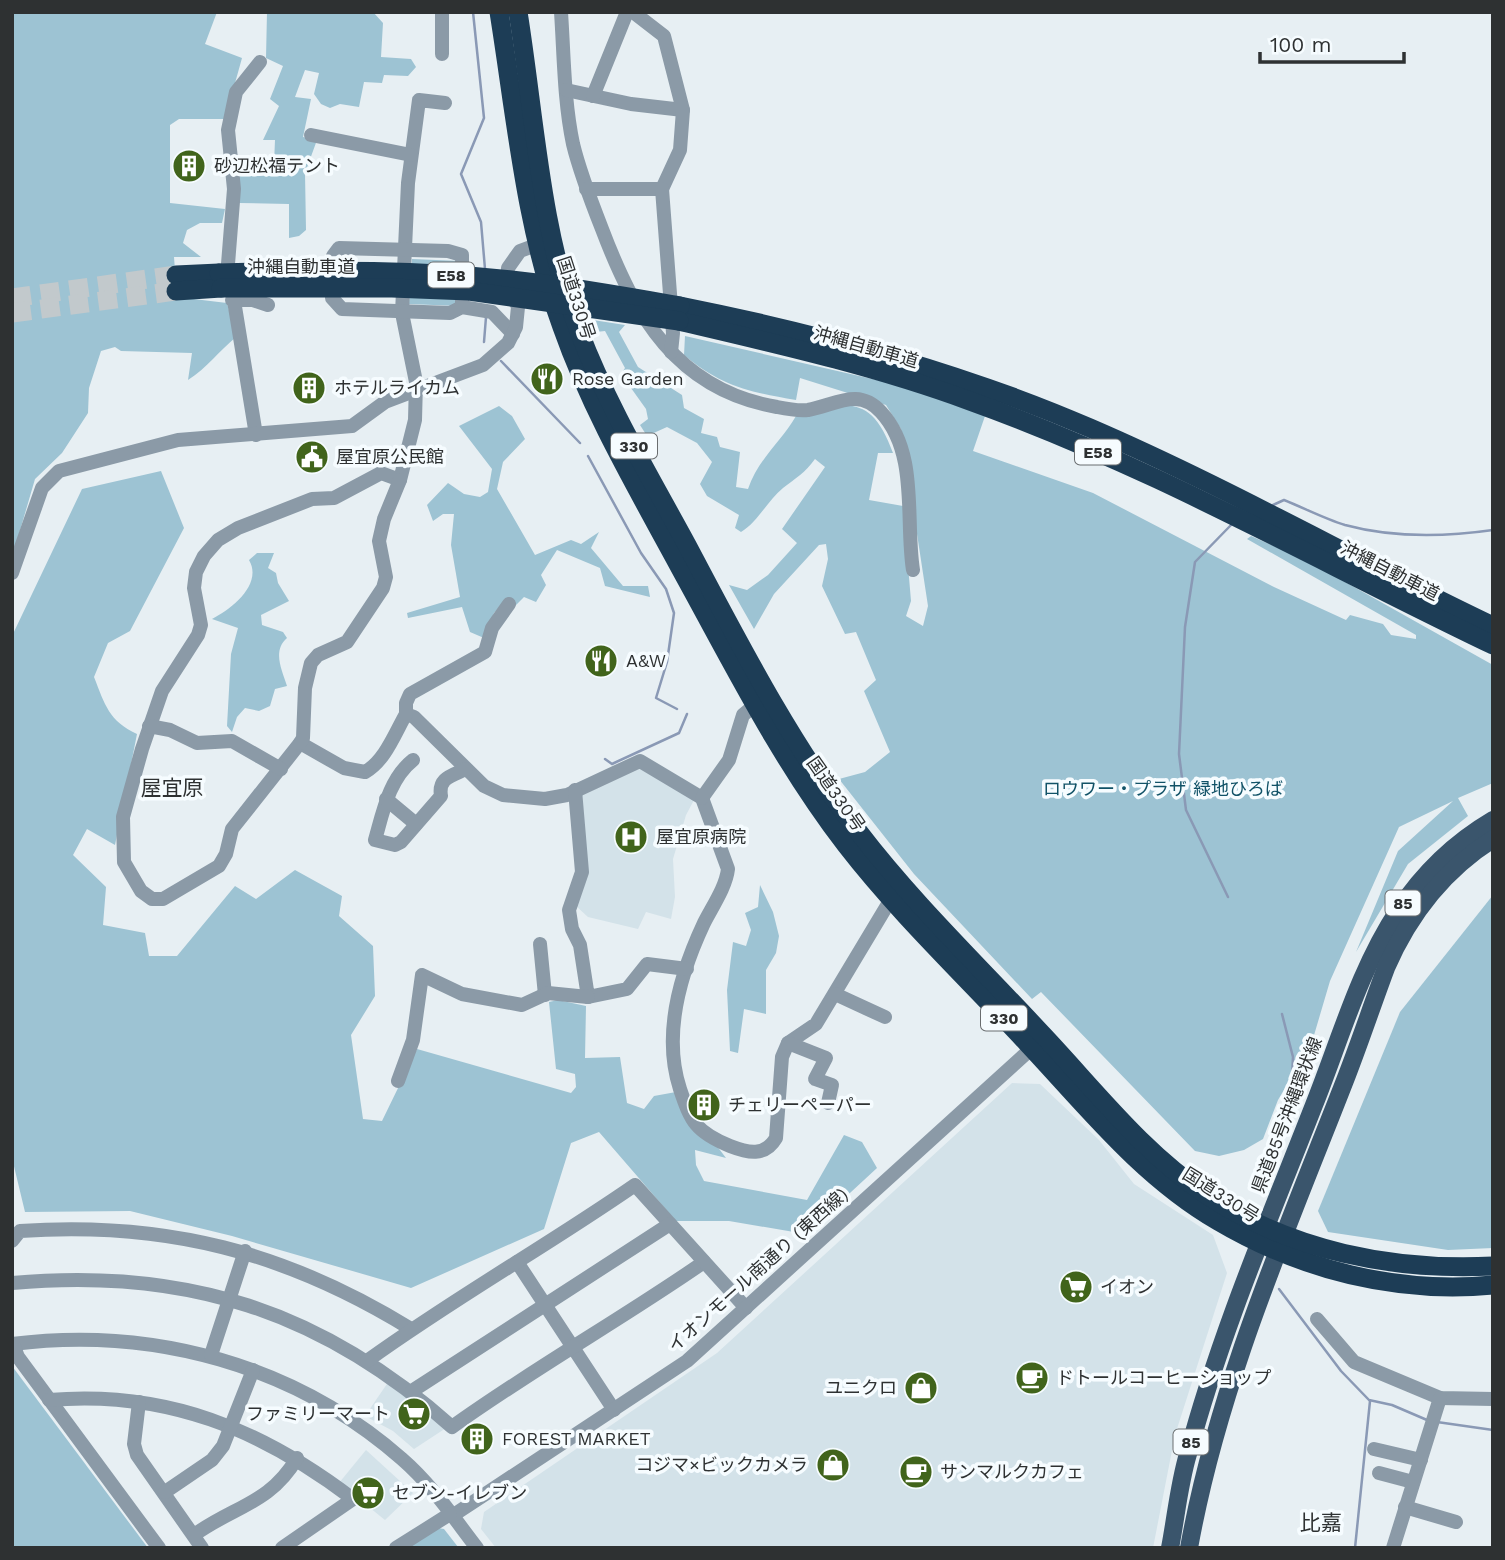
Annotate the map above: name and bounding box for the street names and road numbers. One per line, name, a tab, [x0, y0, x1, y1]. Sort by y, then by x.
street label: 国道330号	[553, 254, 600, 342]
street label: 沖縄自動車道	[247, 256, 355, 277]
road number: E58	[428, 262, 474, 288]
street label: 沖縄自動車道	[811, 322, 921, 371]
road number: 330	[611, 434, 657, 458]
road number: E58	[1075, 440, 1121, 464]
street label: 沖縄自動車道	[1337, 537, 1443, 604]
street label: 国道330号	[803, 752, 870, 835]
road number: 85	[1386, 890, 1420, 916]
road number: 330	[981, 1006, 1027, 1030]
street label: 県道85号沖縄環状線	[1247, 1034, 1326, 1196]
street label: 国道330号	[1179, 1163, 1263, 1226]
street label: イオンモール南通り (東西線)	[663, 1183, 852, 1356]
road number: 85	[1174, 1430, 1208, 1454]

